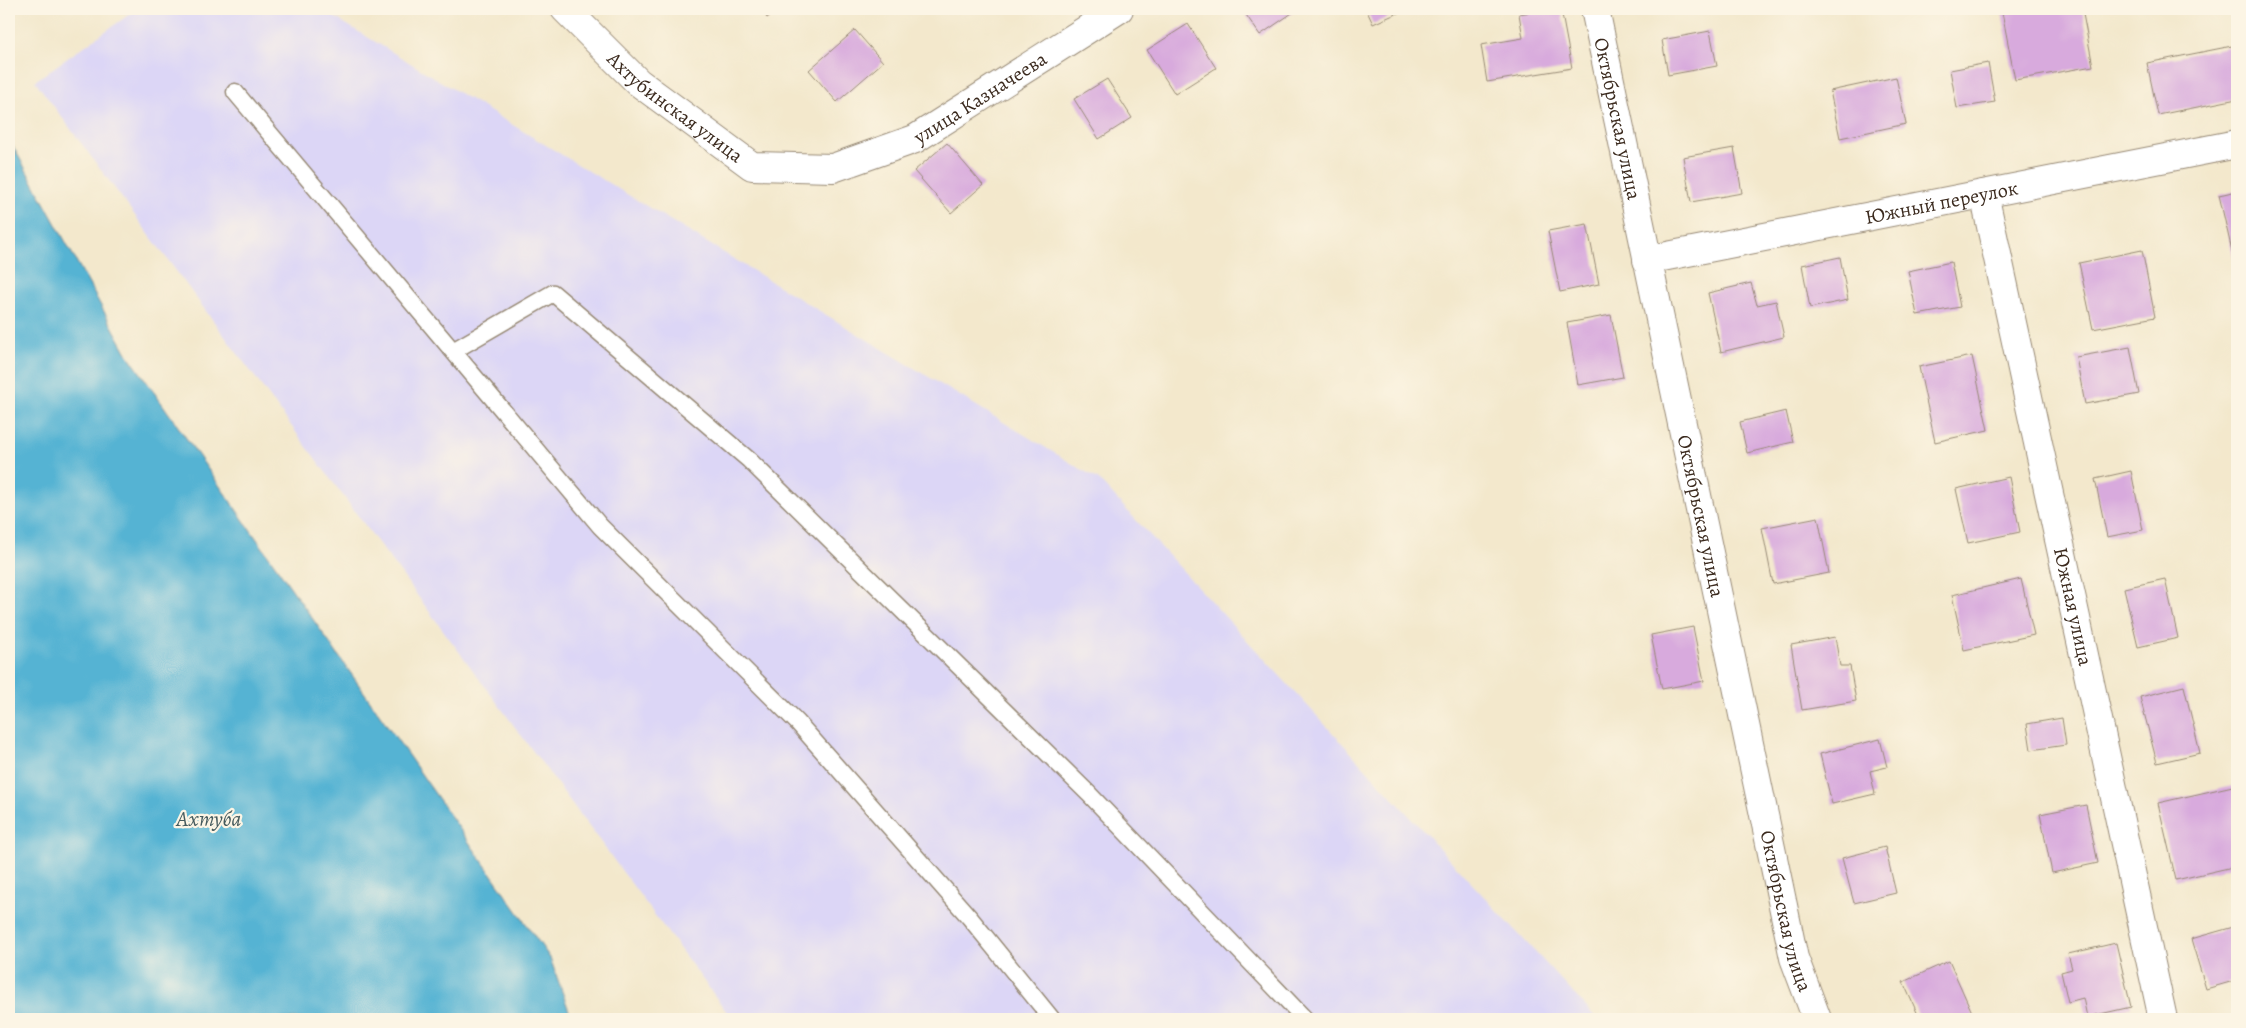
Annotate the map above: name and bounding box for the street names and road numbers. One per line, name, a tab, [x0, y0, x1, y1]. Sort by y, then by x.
street label: Октябрьская улица	[1587, 35, 1648, 203]
street label: Ахтубинская улица	[600, 45, 749, 170]
street label: улица Казначеева	[908, 45, 1053, 151]
street label: Южный переулок	[1863, 174, 2020, 231]
street label: Октябрьская улица	[1671, 432, 1731, 600]
street label: Южная улица	[2047, 545, 2099, 669]
street label: Октябрьская улица	[1754, 828, 1819, 996]

